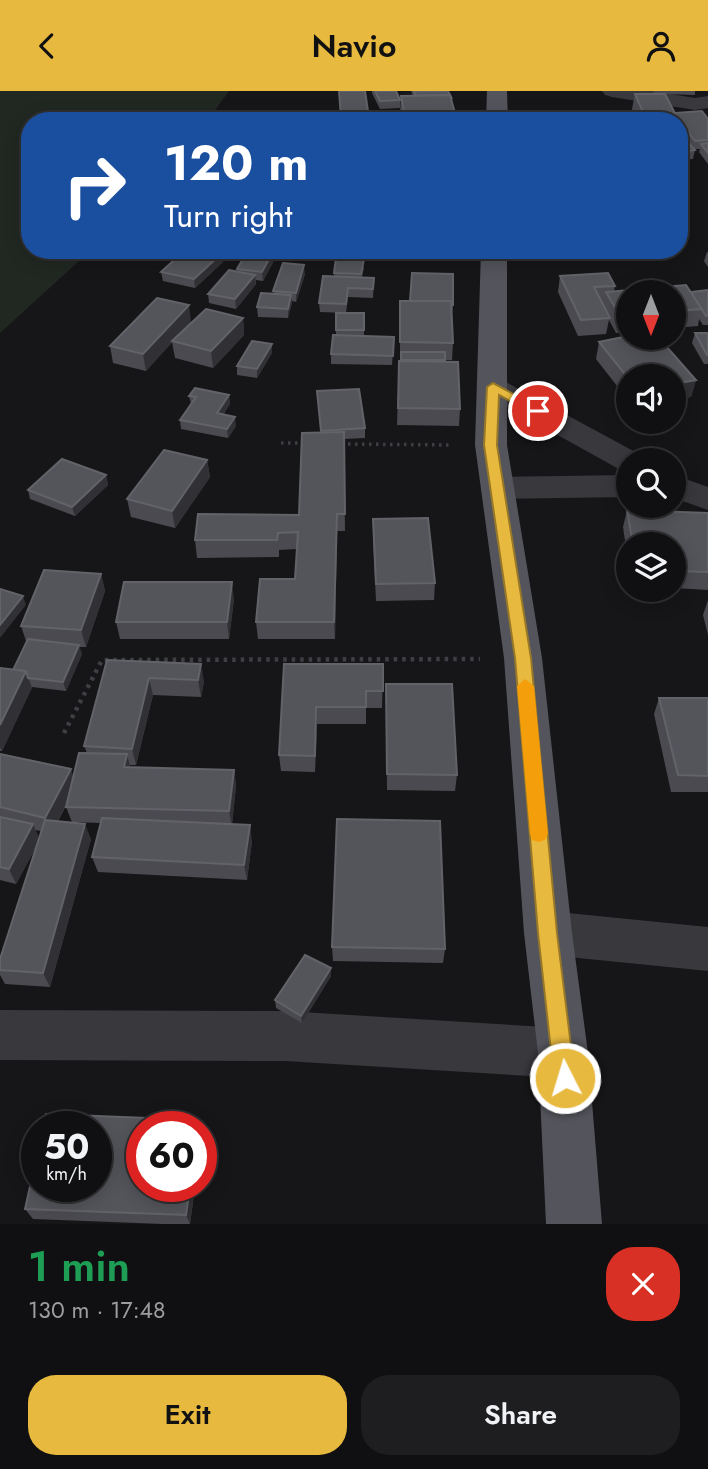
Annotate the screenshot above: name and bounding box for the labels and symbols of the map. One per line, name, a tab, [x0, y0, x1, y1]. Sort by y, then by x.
north arrow	[616, 280, 686, 350]
pin	[508, 381, 568, 441]
position arrow	[528, 1041, 602, 1115]
speed limit sign: 60	[126, 1111, 217, 1202]

